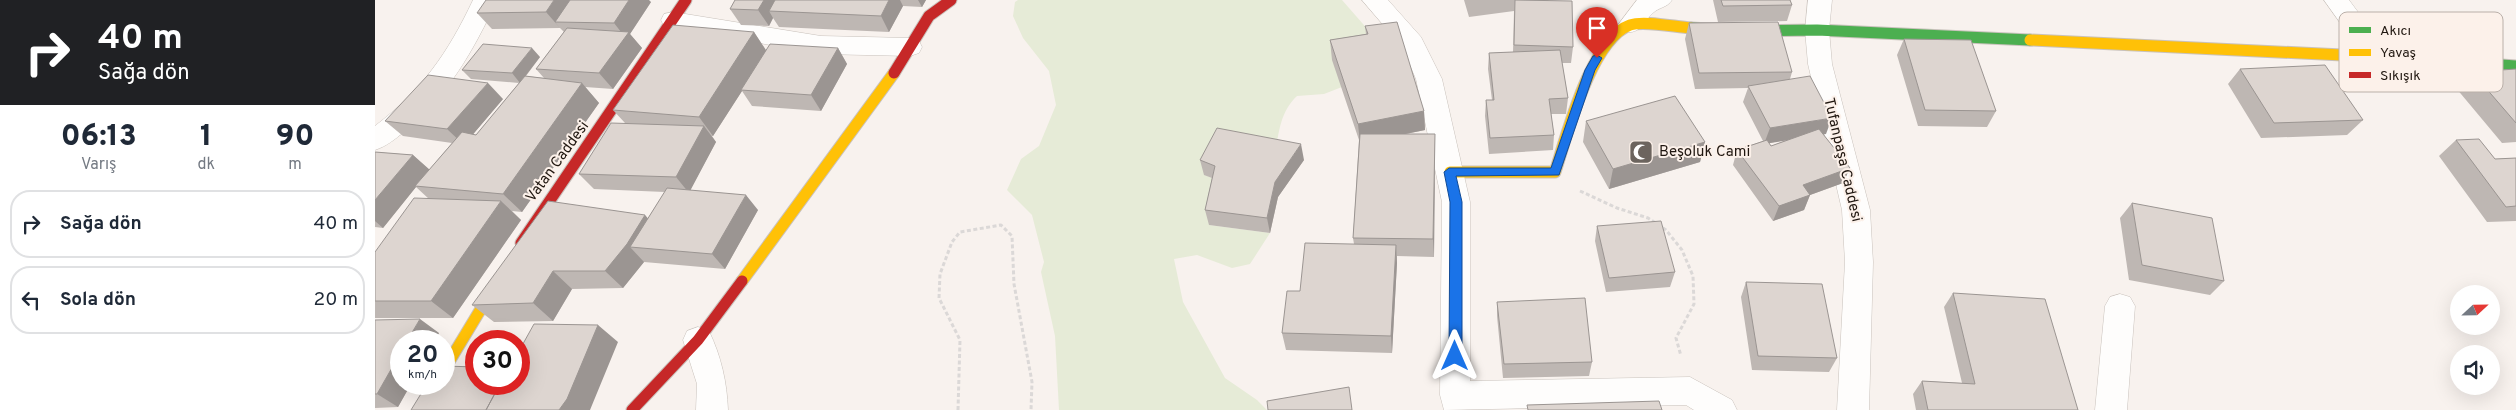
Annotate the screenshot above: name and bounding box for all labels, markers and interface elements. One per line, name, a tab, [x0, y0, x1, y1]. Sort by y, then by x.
pin	[1576, 7, 1618, 58]
legend	[2339, 12, 2503, 92]
icon: arrive	[1583, 14, 1611, 42]
text: 40 m	[98, 17, 183, 61]
icon: right	[15, 20, 80, 85]
text: Akıcı	[2380, 23, 2411, 40]
text: Yavaş	[2380, 45, 2416, 62]
text: Sağa dön	[98, 60, 190, 87]
text: Sıkışık	[2380, 68, 2421, 85]
street label: Tufanpaşa Caddesi	[1819, 96, 1865, 224]
street label: Vatan Caddesi	[522, 118, 594, 206]
text: 06:13	[61, 119, 137, 156]
text: 1	[200, 119, 212, 156]
text: 90	[276, 119, 314, 156]
mosque icon: Beşoluk Cami	[1628, 139, 1654, 165]
place label: Beşoluk Cami	[1659, 143, 1750, 162]
text: Varış	[81, 155, 117, 175]
text: dk	[197, 155, 215, 175]
text: m	[288, 155, 302, 175]
icon: right	[17, 210, 45, 238]
text: Sağa dön	[60, 212, 142, 236]
text: 40 m	[313, 212, 358, 236]
north arrow	[2450, 285, 2500, 335]
map controls	[2450, 285, 2500, 395]
icon: left	[17, 286, 45, 314]
text: Sola dön	[60, 288, 136, 312]
text: 20 m	[314, 288, 358, 312]
position arrow	[1428, 329, 1480, 381]
speed limit sign: 30	[465, 330, 530, 395]
text: 20	[407, 340, 438, 372]
button: sound	[2450, 345, 2500, 395]
text: km/h	[408, 367, 437, 383]

